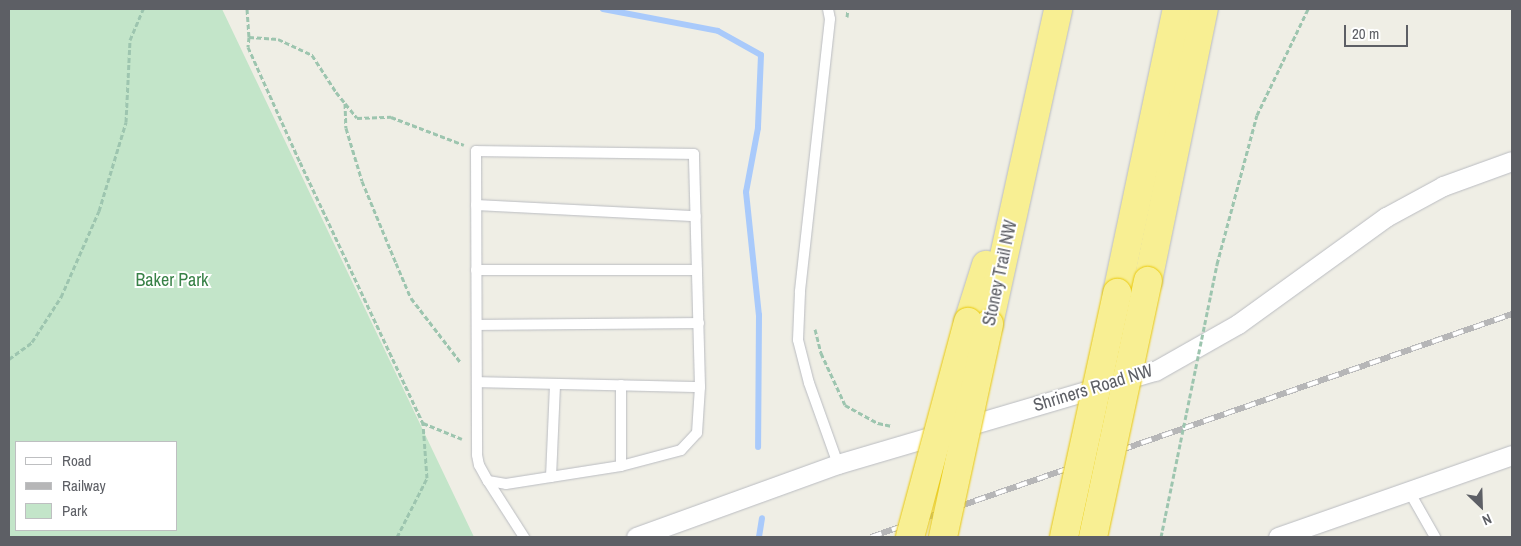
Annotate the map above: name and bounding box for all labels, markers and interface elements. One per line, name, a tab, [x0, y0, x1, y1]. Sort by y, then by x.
scale bar	[1346, 15, 1410, 47]
text: 20 m	[1352, 23, 1379, 44]
street label: Stoney Trail NW	[978, 218, 1022, 328]
park label: Baker Park	[135, 269, 209, 291]
street label: Shriners Road NW	[1031, 360, 1155, 416]
legend	[15, 441, 178, 531]
text: Road	[62, 450, 91, 471]
text: Railway	[62, 475, 106, 496]
north arrow	[1456, 481, 1506, 531]
text: Park	[62, 500, 87, 521]
text: N	[1480, 510, 1495, 530]

